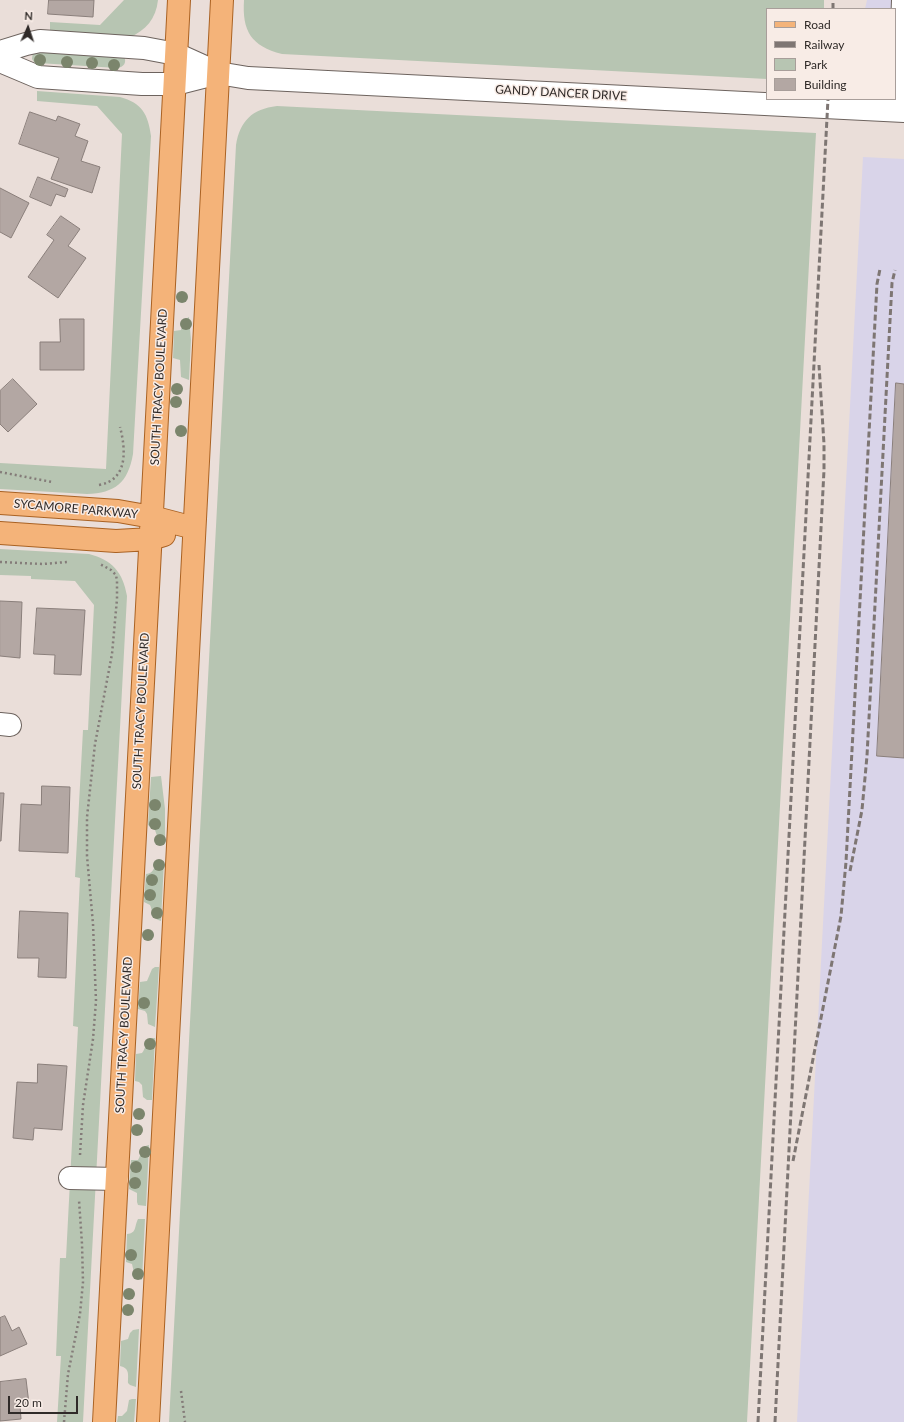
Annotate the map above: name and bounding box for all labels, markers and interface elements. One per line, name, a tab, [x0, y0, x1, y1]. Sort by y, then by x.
north arrow	[8, 8, 48, 48]
legend	[766, 8, 896, 100]
text: N	[24, 9, 33, 22]
text: Road	[804, 17, 831, 32]
text: Railway	[804, 37, 844, 52]
text: Park	[804, 57, 827, 72]
text: Building	[804, 77, 847, 92]
street label: GANDY DANCER DRIVE	[495, 82, 627, 104]
street label: SOUTH TRACY BOULEVARD	[148, 308, 170, 466]
street label: SYCAMORE PARKWAY	[13, 496, 139, 522]
street label: SOUTH TRACY BOULEVARD	[130, 632, 152, 790]
street label: SOUTH TRACY BOULEVARD	[113, 956, 135, 1114]
scale bar	[10, 1388, 80, 1414]
text: 20 m	[15, 1395, 42, 1410]

